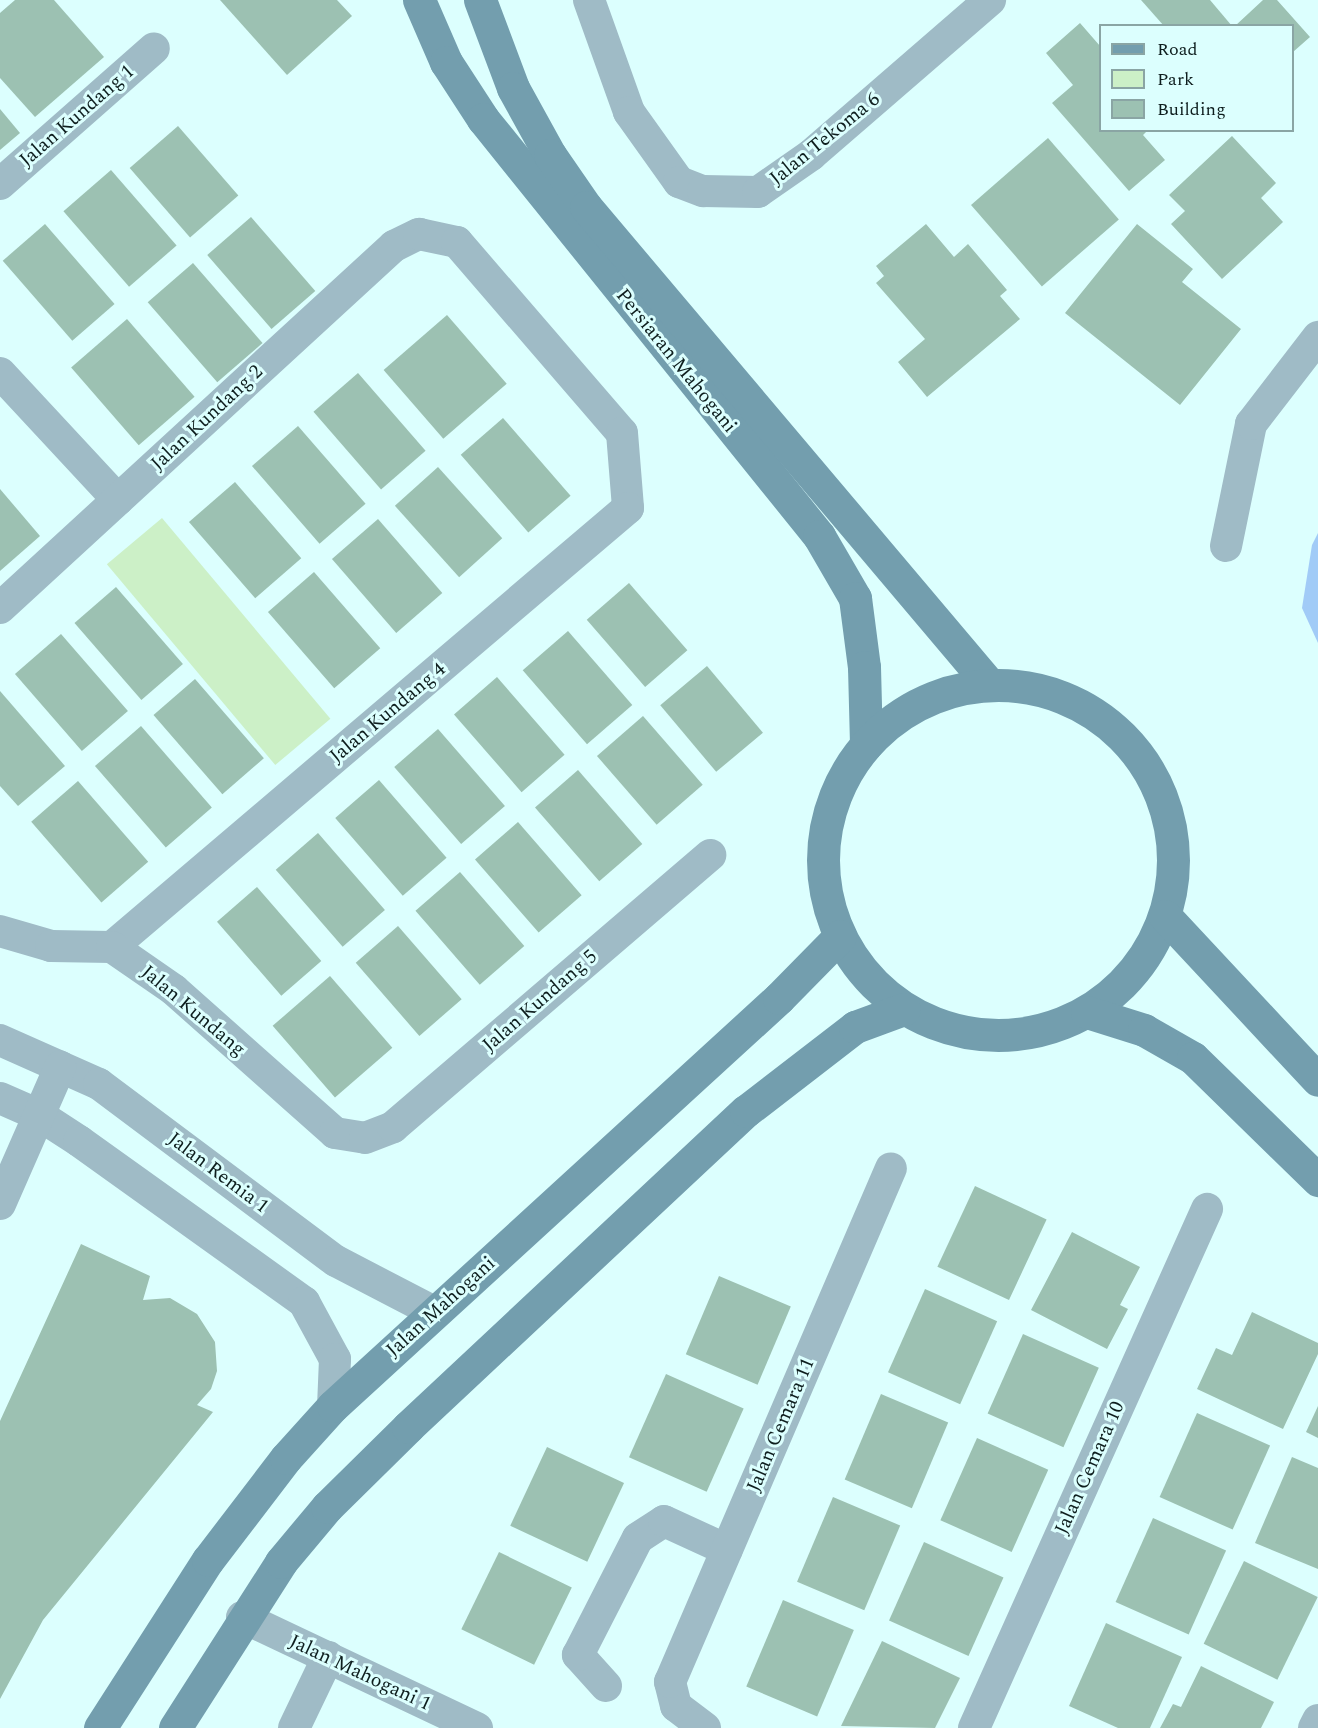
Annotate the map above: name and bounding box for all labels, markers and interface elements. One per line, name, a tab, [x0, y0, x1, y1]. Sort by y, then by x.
legend	[1099, 24, 1294, 132]
text: Road	[1157, 36, 1198, 63]
street label: Jalan Kundang 1	[15, 60, 139, 172]
text: Park	[1157, 66, 1194, 93]
street label: Jalan Tekoma 6	[765, 87, 885, 191]
text: Building	[1157, 96, 1226, 123]
street label: Persiaran Mahogani	[610, 284, 742, 438]
street label: Jalan Kundang 2	[146, 360, 268, 476]
street label: Jalan Kundang 4	[325, 657, 451, 769]
street label: Jalan Kundang 5	[478, 945, 602, 1057]
street label: Jalan Kundang	[136, 960, 250, 1062]
street label: Jalan Remia 1	[163, 1127, 273, 1219]
street label: Jalan Mahogani	[381, 1252, 501, 1362]
street label: Jalan Cemara 11	[742, 1354, 820, 1496]
street label: Jalan Cemara 10	[1050, 1398, 1130, 1538]
street label: Jalan Mahogani 1	[285, 1630, 435, 1716]

